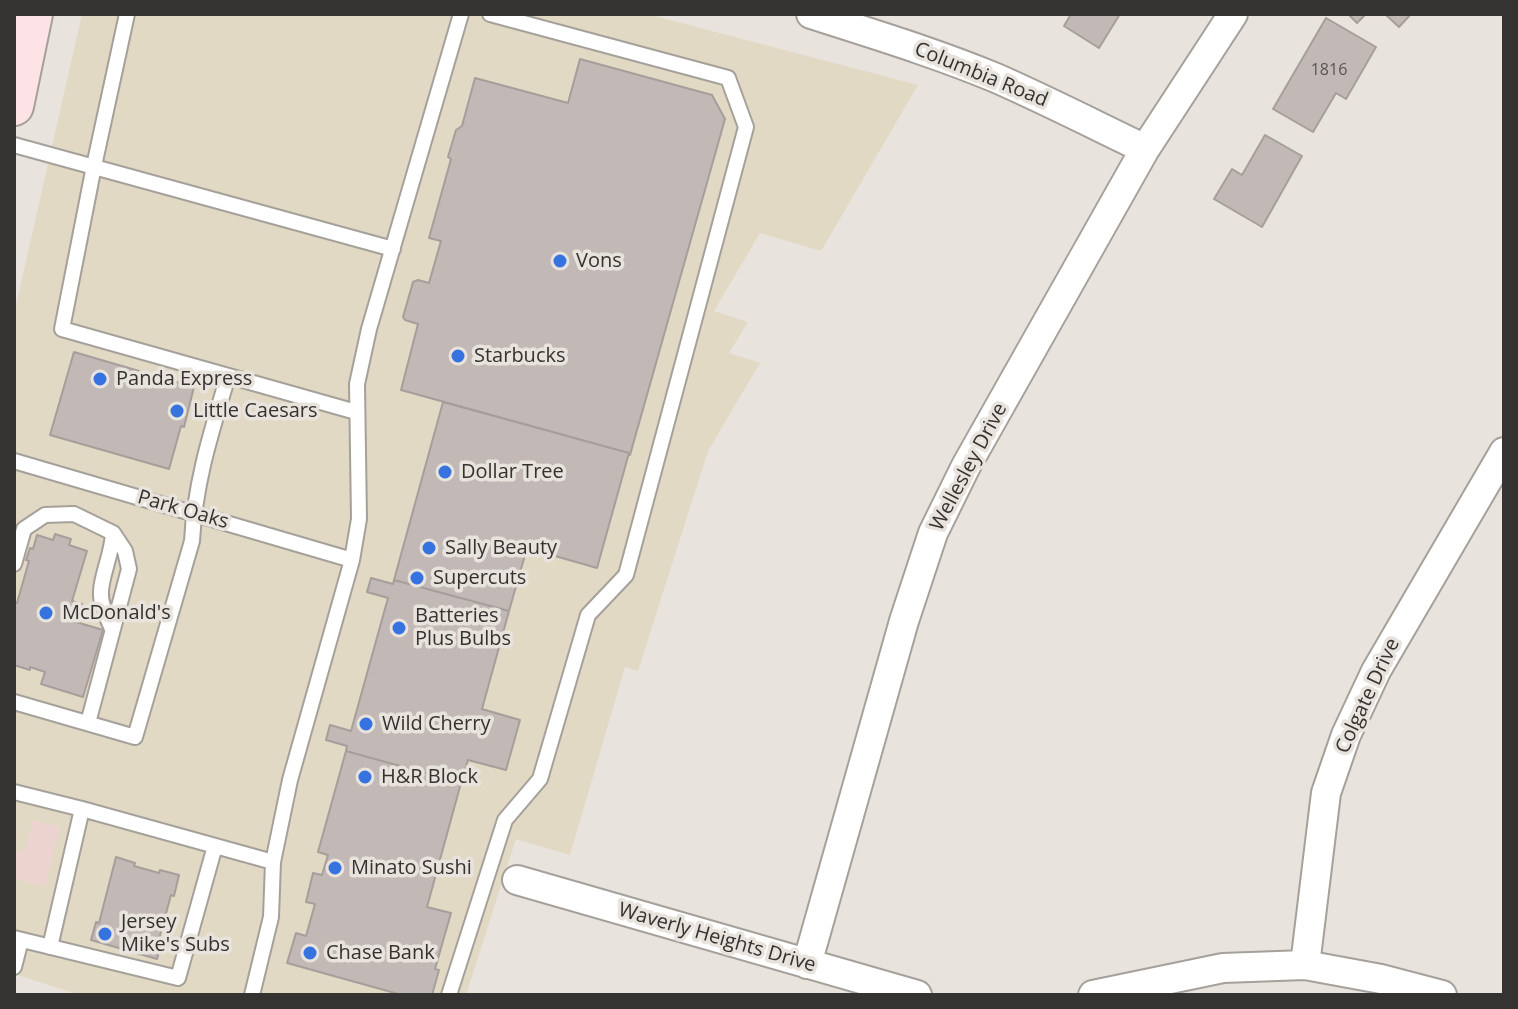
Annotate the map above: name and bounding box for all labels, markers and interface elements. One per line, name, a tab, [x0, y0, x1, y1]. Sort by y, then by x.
street label: Columbia Road	[911, 37, 1051, 113]
house number: 1816	[1311, 60, 1347, 80]
place label: Vons	[576, 249, 622, 273]
marker: Vons	[551, 252, 569, 270]
place label: Starbucks	[474, 344, 566, 368]
marker: Starbucks	[449, 347, 467, 365]
place label: Panda Express	[116, 367, 252, 391]
marker: Panda Express	[91, 370, 109, 388]
place label: Little Caesars	[193, 399, 318, 423]
street label: Wellesley Drive	[925, 399, 1013, 535]
marker: Little Caesars	[168, 402, 186, 420]
place label: Dollar Tree	[461, 460, 564, 484]
marker: Dollar Tree	[436, 463, 454, 481]
street label: Park Oaks	[135, 486, 231, 534]
place label: Sally Beauty	[445, 536, 557, 560]
marker: Sally Beauty	[420, 539, 438, 557]
place label: Supercuts	[433, 566, 526, 590]
marker: Supercuts	[408, 569, 426, 587]
place label: McDonald's	[62, 601, 171, 625]
marker: McDonald's	[37, 604, 55, 622]
place label: Batteries Plus Bulbs	[415, 604, 511, 651]
marker: Batteries Plus Bulbs	[390, 619, 408, 637]
street label: Colgate Drive	[1331, 635, 1405, 757]
place label: Wild Cherry	[382, 712, 490, 736]
marker: Wild Cherry	[357, 715, 375, 733]
place label: H&R Block	[381, 765, 478, 789]
marker: H&R Block	[356, 768, 374, 786]
place label: Minato Sushi	[351, 856, 472, 880]
marker: Minato Sushi	[326, 859, 344, 877]
street label: Waverly Heights Drive	[616, 898, 818, 978]
place label: Jersey Mike's Subs	[121, 910, 230, 957]
marker: Jersey Mike's Subs	[96, 925, 114, 943]
place label: Chase Bank	[326, 941, 435, 965]
marker: Chase Bank	[301, 944, 319, 962]

